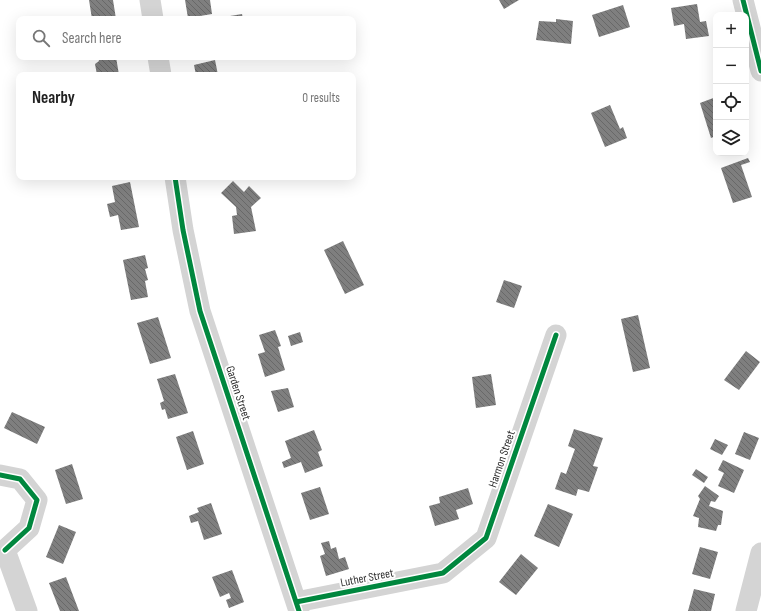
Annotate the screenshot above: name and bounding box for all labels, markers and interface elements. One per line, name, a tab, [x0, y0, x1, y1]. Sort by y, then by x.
map controls	[713, 12, 749, 156]
button: +	[713, 12, 749, 48]
search box	[16, 16, 356, 60]
icon: search	[30, 27, 52, 49]
text: Search here	[62, 29, 122, 48]
button: −	[713, 48, 749, 84]
button: locate	[713, 84, 749, 120]
text: Nearby	[32, 88, 75, 108]
text: 0 results	[302, 90, 340, 106]
button: layers	[713, 120, 749, 156]
street label: Garden Street	[222, 364, 254, 422]
street label: Harmon Street	[485, 428, 519, 489]
street label: Luther Street	[339, 565, 395, 590]

